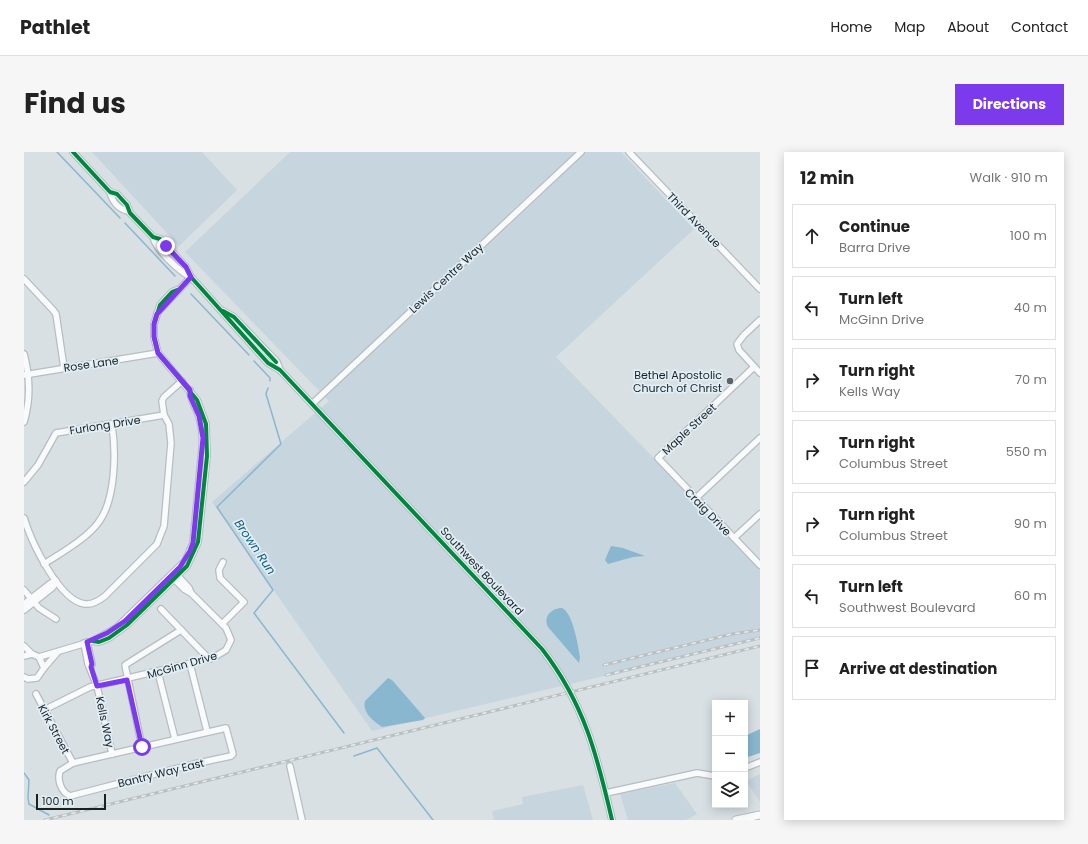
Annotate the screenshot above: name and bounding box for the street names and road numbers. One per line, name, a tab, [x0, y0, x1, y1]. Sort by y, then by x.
street label: Third Avenue	[663, 189, 725, 251]
street label: Lewis Centre Way	[405, 239, 487, 317]
street label: Rose Lane	[63, 352, 120, 376]
street label: Maple Street	[658, 400, 720, 458]
street label: Furlong Drive	[68, 411, 142, 438]
street label: Craig Drive	[681, 485, 735, 540]
street label: Southwest Boulevard	[437, 523, 527, 619]
street label: McGinn Drive	[145, 647, 219, 683]
street label: Kells Way	[92, 695, 118, 750]
street label: Kirk Street	[34, 701, 74, 757]
street label: Bantry Way East	[116, 755, 206, 791]

